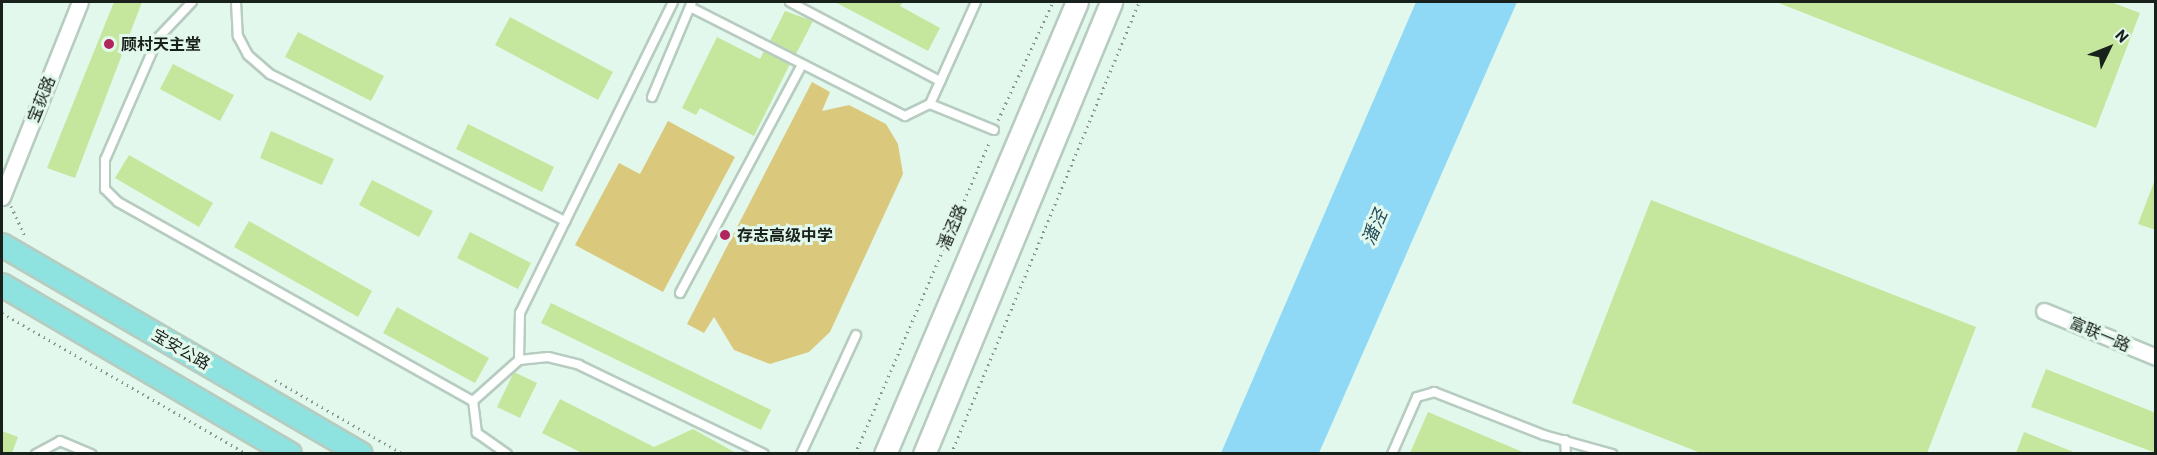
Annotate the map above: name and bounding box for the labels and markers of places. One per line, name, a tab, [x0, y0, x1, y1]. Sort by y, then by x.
place label: 顾村天主堂	[121, 34, 201, 54]
marker: 顾村天主堂	[102, 37, 116, 51]
place label: 存志高级中学	[737, 225, 833, 245]
marker: 存志高级中学	[718, 228, 732, 242]

